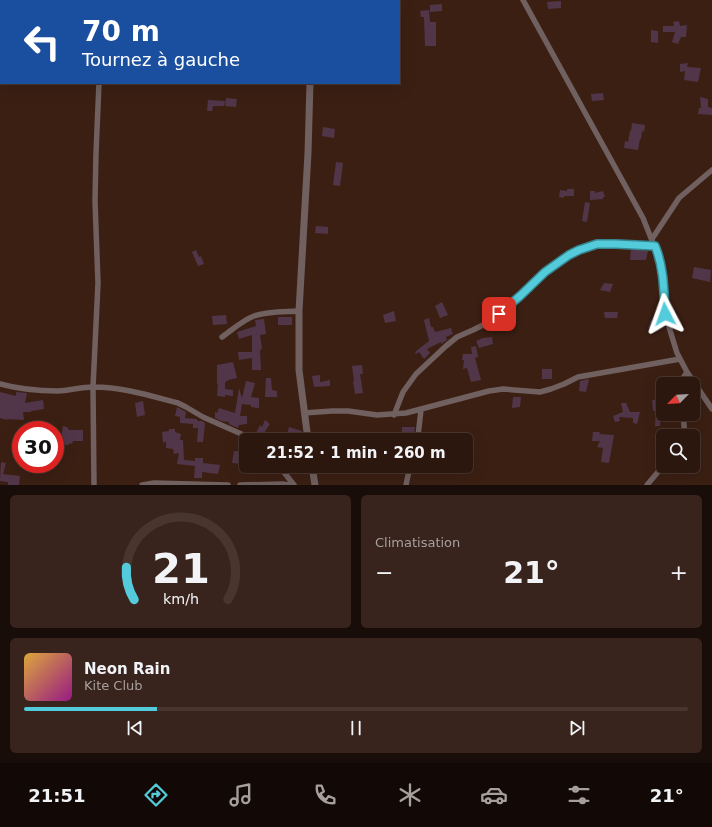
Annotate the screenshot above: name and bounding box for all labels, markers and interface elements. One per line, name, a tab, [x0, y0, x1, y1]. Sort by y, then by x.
text: 70 m	[82, 15, 160, 48]
icon: left	[16, 16, 68, 68]
text: Tournez à gauche	[82, 49, 240, 70]
position arrow	[644, 293, 686, 335]
pin	[482, 297, 516, 331]
icon: arrive	[488, 303, 510, 325]
north arrow	[656, 377, 700, 421]
map controls	[656, 377, 700, 473]
speed limit sign: 30	[12, 421, 64, 473]
button: search	[656, 429, 700, 473]
text: 21:52 · 1 min · 260 m	[266, 444, 446, 462]
text: Climatisation	[375, 535, 460, 550]
text: 21	[152, 543, 209, 592]
text: 21°	[503, 555, 560, 590]
text: −	[375, 560, 393, 585]
text: +	[670, 560, 688, 585]
text: km/h	[162, 590, 199, 606]
text: Neon Rain	[84, 660, 170, 678]
text: Kite Club	[84, 678, 143, 693]
icon: previous	[124, 717, 146, 739]
icon: pause	[345, 717, 367, 739]
icon: next	[566, 717, 588, 739]
icon: directions	[142, 781, 170, 809]
icon: music	[227, 781, 255, 809]
icon: phone	[311, 781, 339, 809]
icon: climate	[396, 781, 424, 809]
icon: car	[480, 781, 508, 809]
icon: filters	[565, 781, 593, 809]
text: 21:51	[28, 785, 86, 806]
text: 21°	[650, 785, 684, 806]

